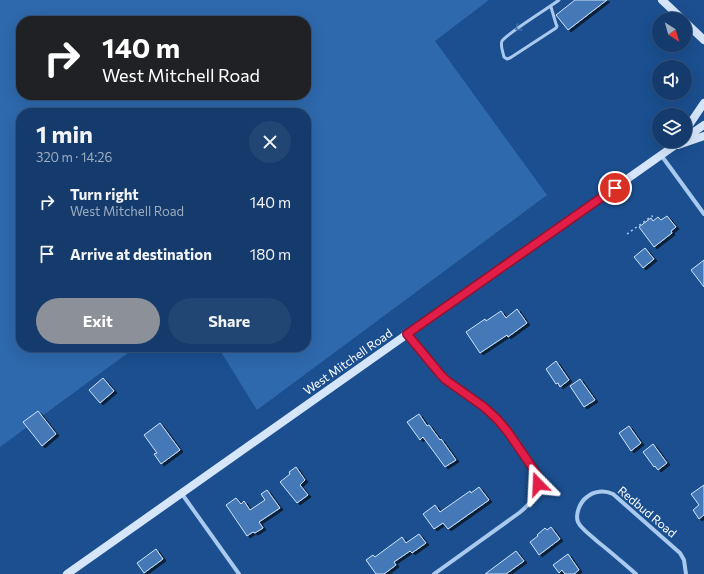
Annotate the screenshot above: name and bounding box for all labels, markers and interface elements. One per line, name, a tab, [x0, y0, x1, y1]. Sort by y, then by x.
north arrow	[652, 12, 692, 52]
map controls	[652, 12, 692, 148]
one-way arrow	[516, 23, 523, 30]
text: 140 m	[102, 30, 180, 64]
icon: right	[36, 32, 88, 84]
button: sound	[652, 60, 692, 100]
text: West Mitchell Road	[102, 64, 260, 86]
button: layers	[652, 108, 692, 148]
text: 1 min	[36, 119, 93, 148]
button: close	[249, 121, 291, 163]
text: 320 m · 14:26	[36, 149, 112, 165]
pin	[598, 171, 632, 205]
icon: arrive	[604, 177, 626, 199]
text: Turn right	[70, 185, 139, 203]
icon: right	[36, 191, 58, 213]
text: 140 m	[250, 193, 291, 211]
text: West Mitchell Road	[70, 203, 184, 219]
icon: arrive	[36, 243, 58, 265]
text: Arrive at destination	[70, 245, 212, 263]
text: 180 m	[250, 245, 291, 263]
button: Exit	[36, 298, 160, 344]
button: Share	[168, 298, 291, 344]
street label: West Mitchell Road	[300, 325, 395, 397]
position arrow	[517, 463, 559, 505]
street label: Redbud Road	[616, 483, 680, 540]

